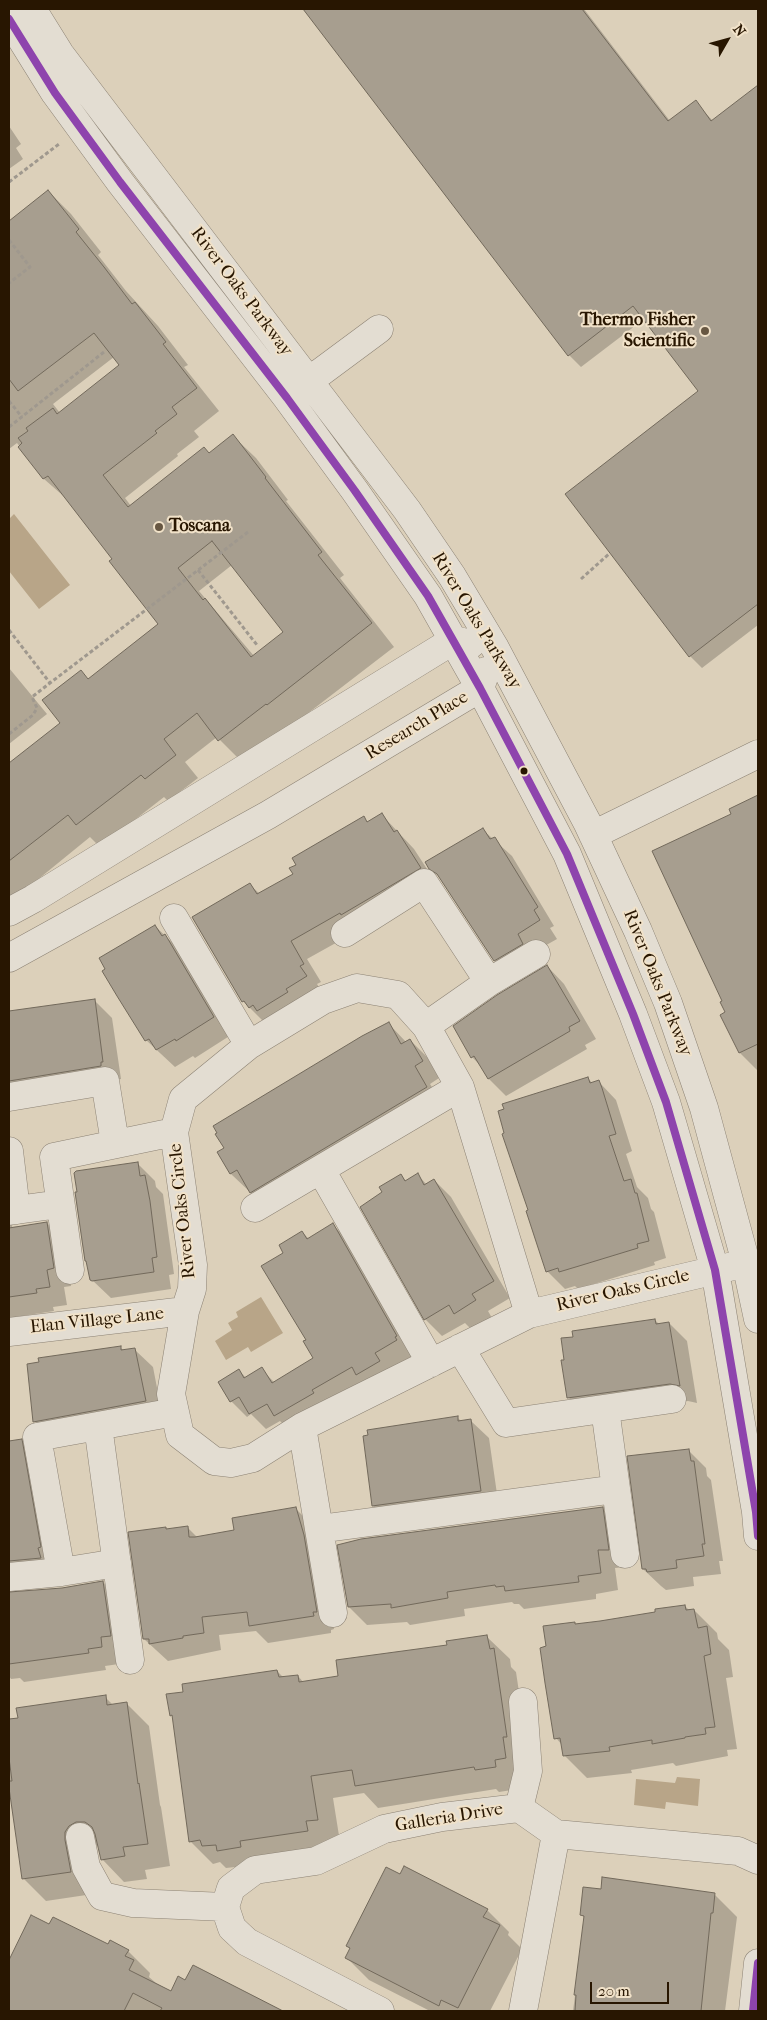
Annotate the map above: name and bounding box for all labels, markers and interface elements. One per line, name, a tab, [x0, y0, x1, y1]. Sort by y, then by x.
north arrow	[702, 15, 752, 65]
text: N	[729, 21, 749, 40]
street label: River Oaks Parkway	[185, 223, 297, 361]
place label: Thermo Fisher Scientific	[580, 310, 695, 352]
marker: Thermo Fisher Scientific	[699, 325, 711, 337]
place label: Toscana	[169, 516, 230, 538]
marker: Toscana	[153, 521, 165, 533]
street label: River Oaks Parkway	[427, 549, 525, 693]
street label: Research Place	[362, 687, 472, 765]
unlabelled marker	[519, 766, 529, 776]
street label: River Oaks Parkway	[618, 907, 696, 1059]
street label: River Oaks Circle	[165, 1142, 201, 1280]
street label: River Oaks Circle	[554, 1265, 692, 1317]
street label: Elan Village Lane	[29, 1303, 165, 1339]
street label: Galleria Drive	[394, 1799, 504, 1837]
scale bar	[592, 1972, 671, 2004]
text: 20 m	[598, 1982, 630, 2000]

